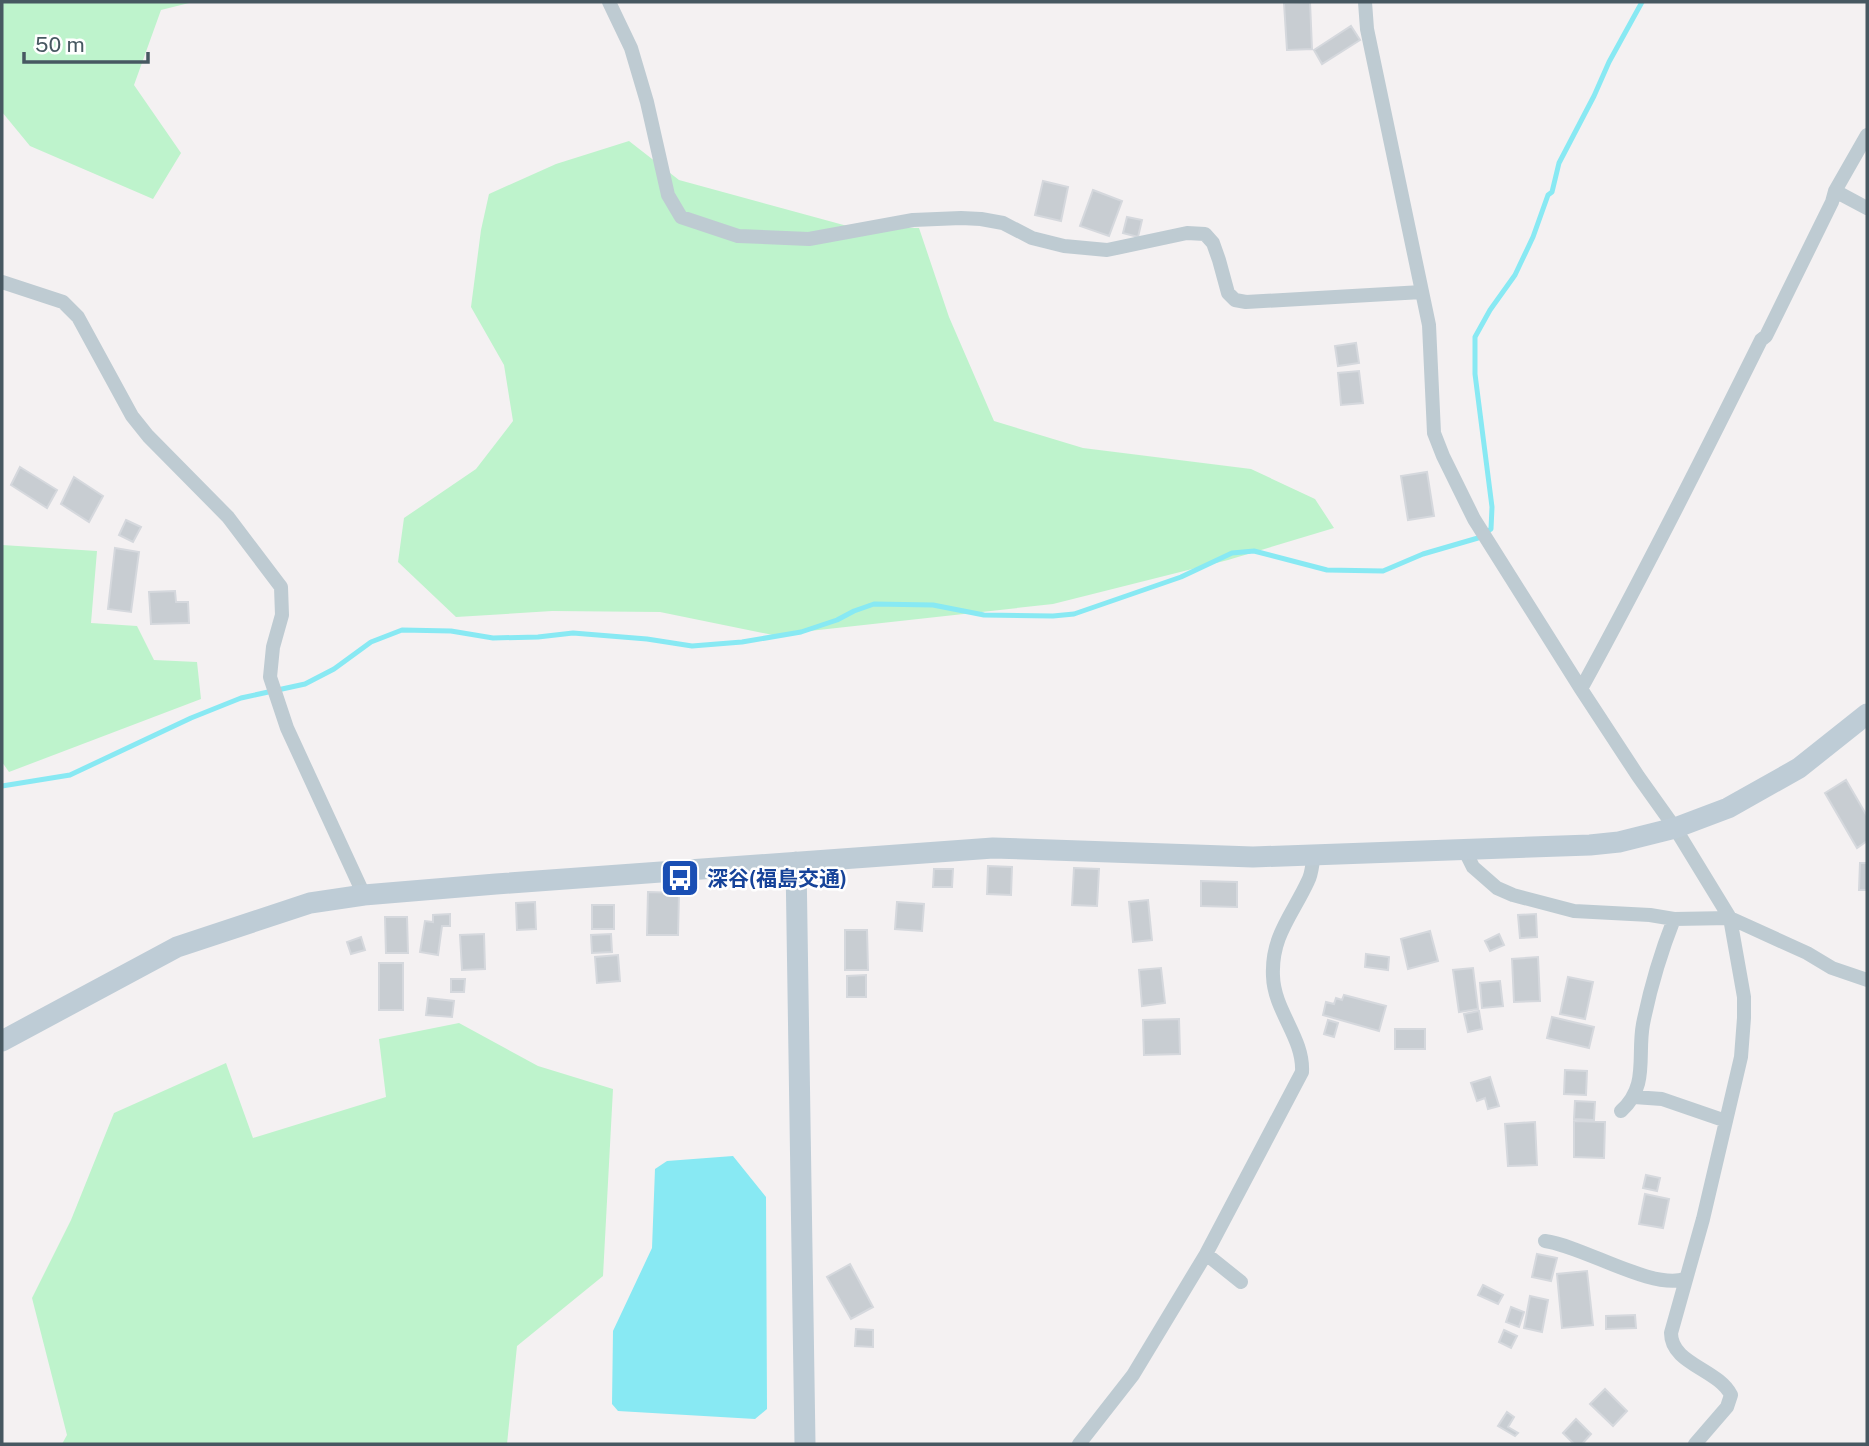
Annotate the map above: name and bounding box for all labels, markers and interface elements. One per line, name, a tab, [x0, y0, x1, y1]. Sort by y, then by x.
scale bar	[24, 21, 149, 65]
text: 50 m	[35, 32, 85, 57]
bus stop icon: 深谷(福島交通)	[659, 857, 701, 899]
place label: 深谷(福島交通)	[707, 866, 847, 891]

